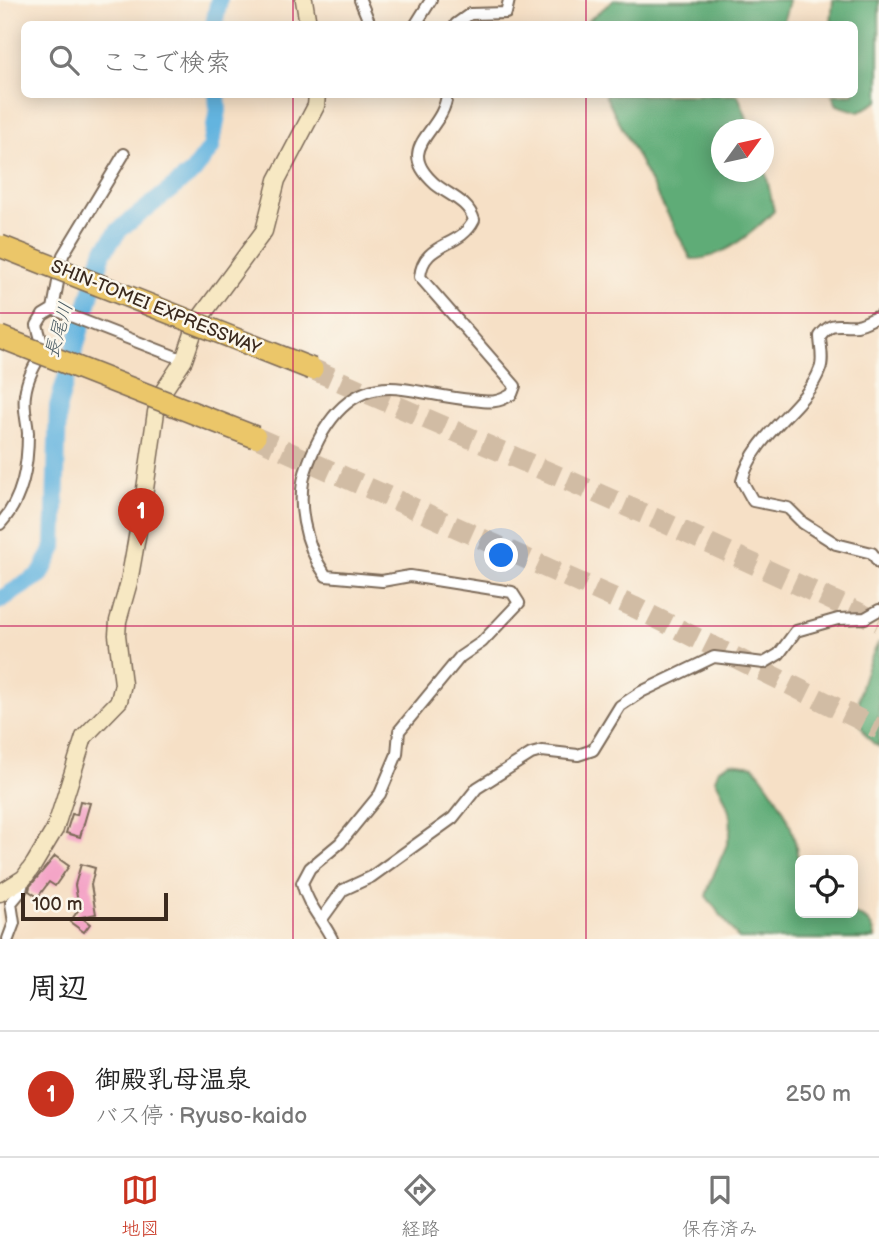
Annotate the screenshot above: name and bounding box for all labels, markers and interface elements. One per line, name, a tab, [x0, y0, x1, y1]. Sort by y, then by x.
search box	[21, 21, 858, 98]
icon: search	[45, 41, 83, 79]
text: ここで検索	[101, 48, 231, 79]
north arrow	[711, 119, 774, 182]
street label: SHIN-TOMEI EXPRESSWAY	[48, 256, 264, 359]
water label: 長尾川	[41, 300, 78, 361]
pin: 1	[118, 488, 164, 546]
your location	[484, 538, 518, 572]
map controls	[795, 855, 858, 918]
button: locate	[795, 855, 858, 918]
scale bar	[21, 890, 168, 922]
text: 100 m	[32, 893, 83, 916]
text: 周辺	[28, 971, 88, 1007]
text: 御殿乳母温泉	[95, 1065, 251, 1096]
text: 1	[46, 1080, 56, 1108]
text: 250 m	[785, 1080, 851, 1108]
text: バス停 · Ryuso-kaido	[95, 1102, 307, 1130]
tab: 地図	[121, 1171, 159, 1241]
tab: 経路	[401, 1171, 440, 1241]
tab: 保存済み	[682, 1171, 758, 1241]

